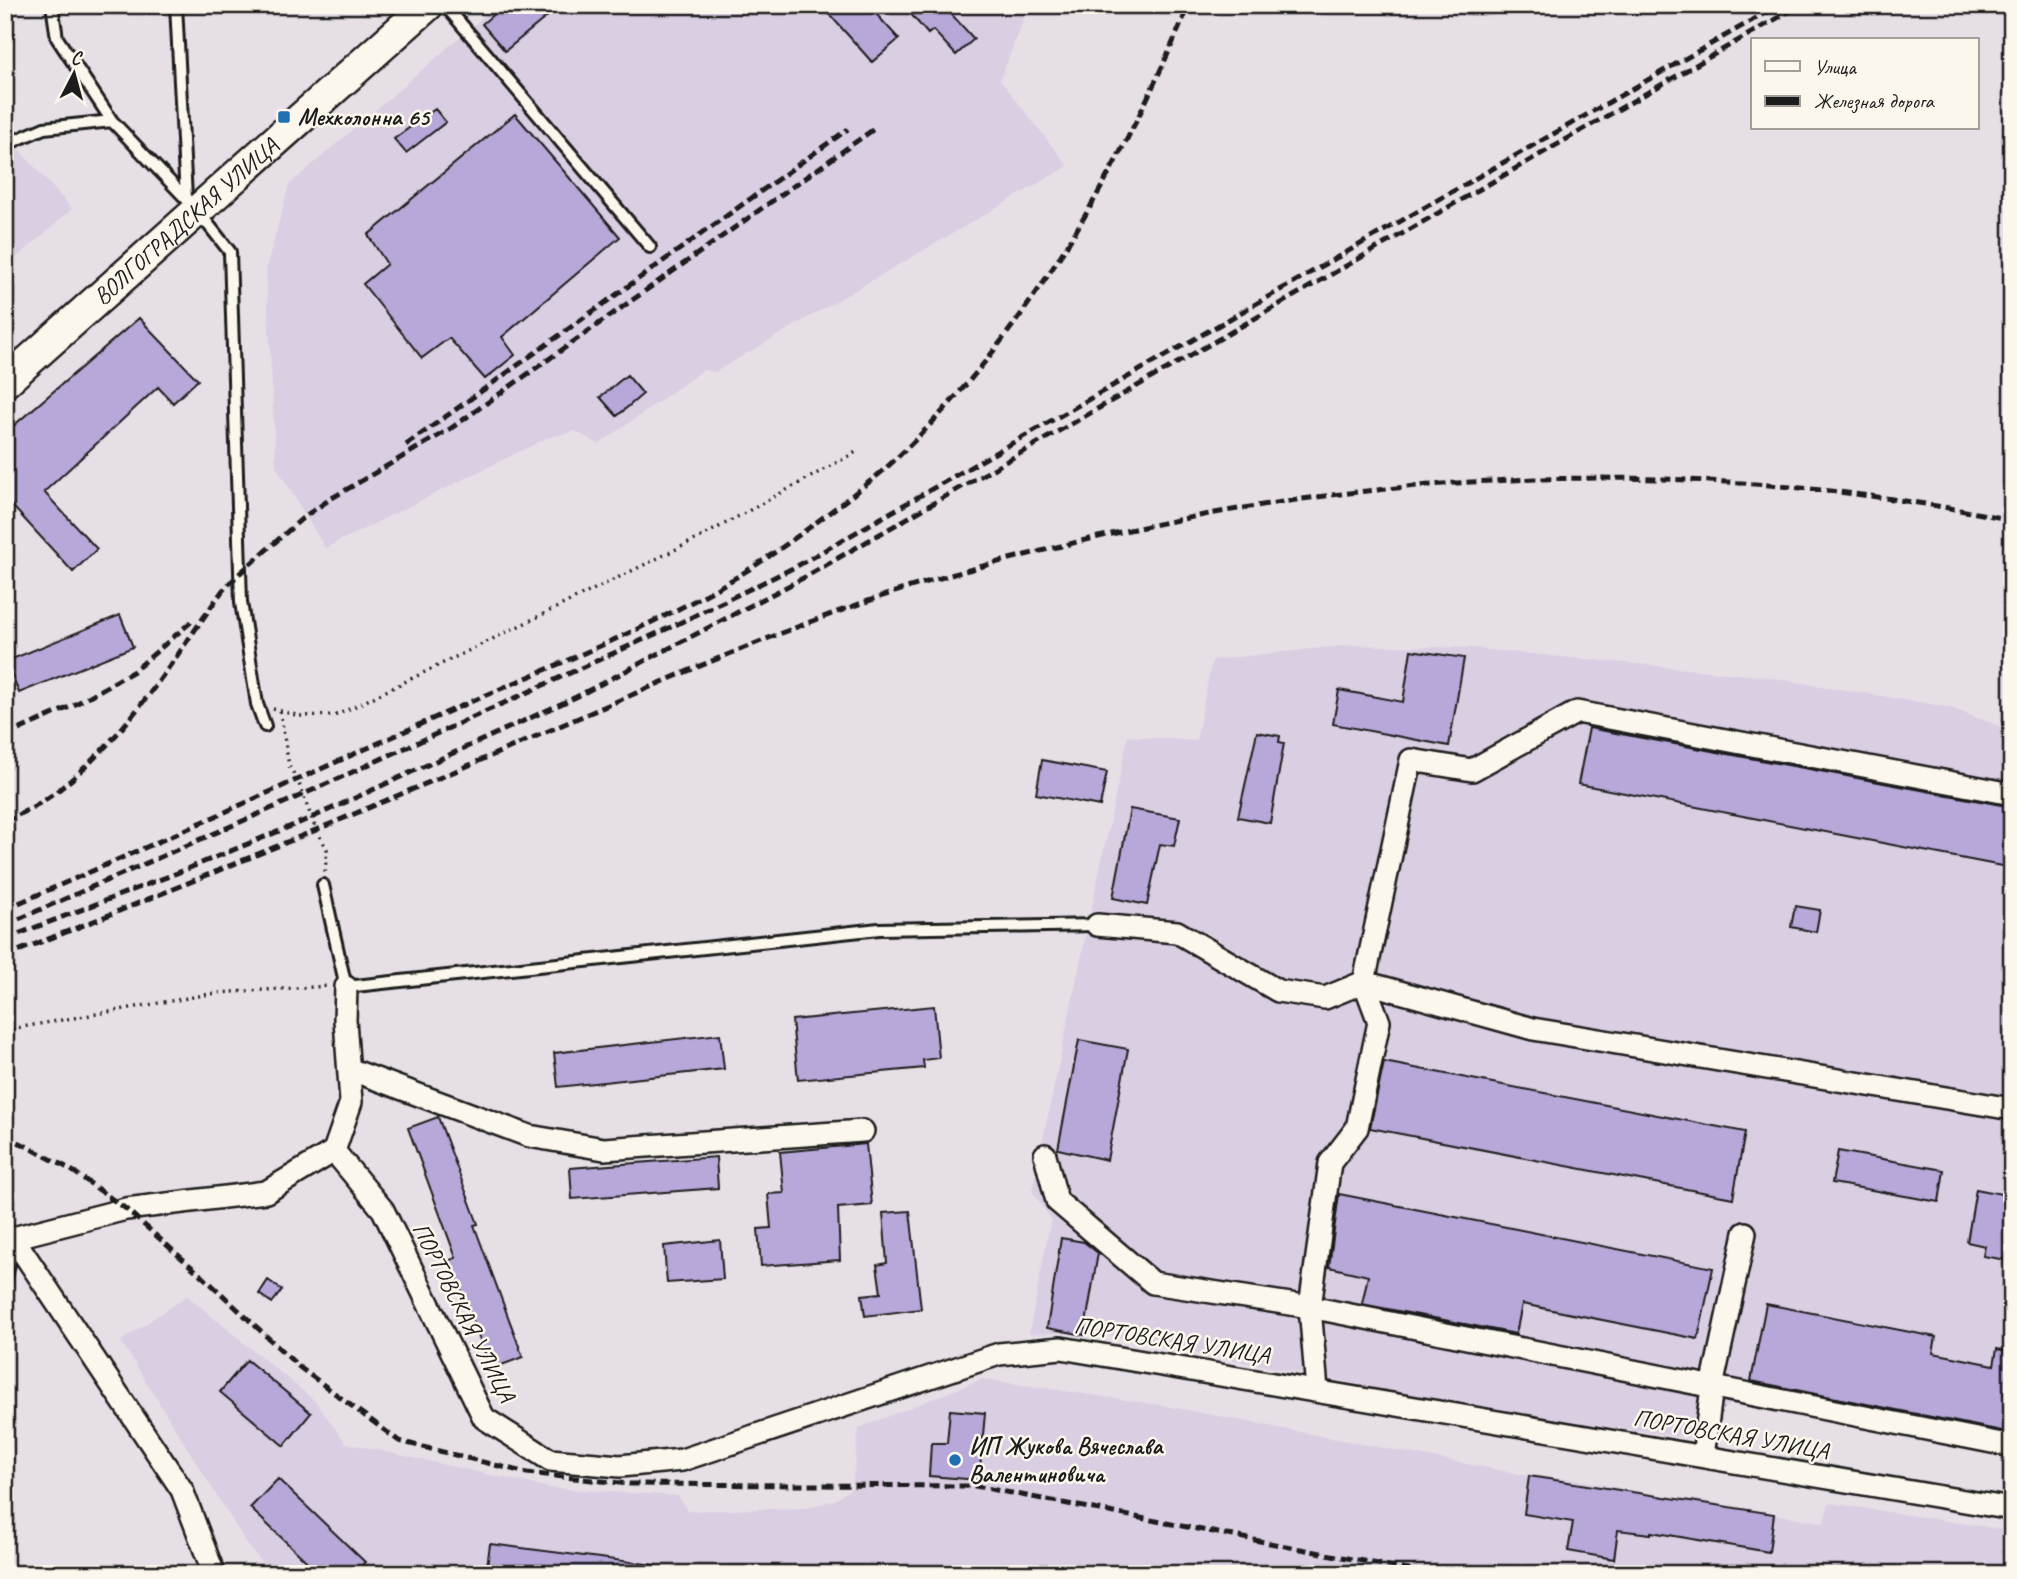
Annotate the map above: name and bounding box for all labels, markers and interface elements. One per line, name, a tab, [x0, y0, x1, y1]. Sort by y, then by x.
north arrow	[38, 38, 108, 108]
legend	[1751, 38, 1979, 130]
text: С	[70, 46, 84, 71]
text: Улица	[1814, 54, 1857, 80]
text: Железная дорога	[1814, 88, 1935, 114]
place label: Мехколонна 65	[298, 102, 432, 132]
marker: Мехколонна 65	[276, 109, 292, 125]
street label: ВОЛГОГРАДСКАЯ УЛИЦА	[87, 130, 285, 311]
street label: ПОРТОВСКАЯ УЛИЦА	[406, 1217, 523, 1408]
street label: ПОРТОВСКАЯ УЛИЦА	[1072, 1310, 1273, 1370]
street label: ПОРТОВСКАЯ УЛИЦА	[1631, 1402, 1832, 1466]
place label: ИП Жукова Вячеслава Валентиновича	[969, 1431, 1164, 1489]
marker: ИП Жукова Вячеслава Валентиновича	[947, 1452, 963, 1468]

